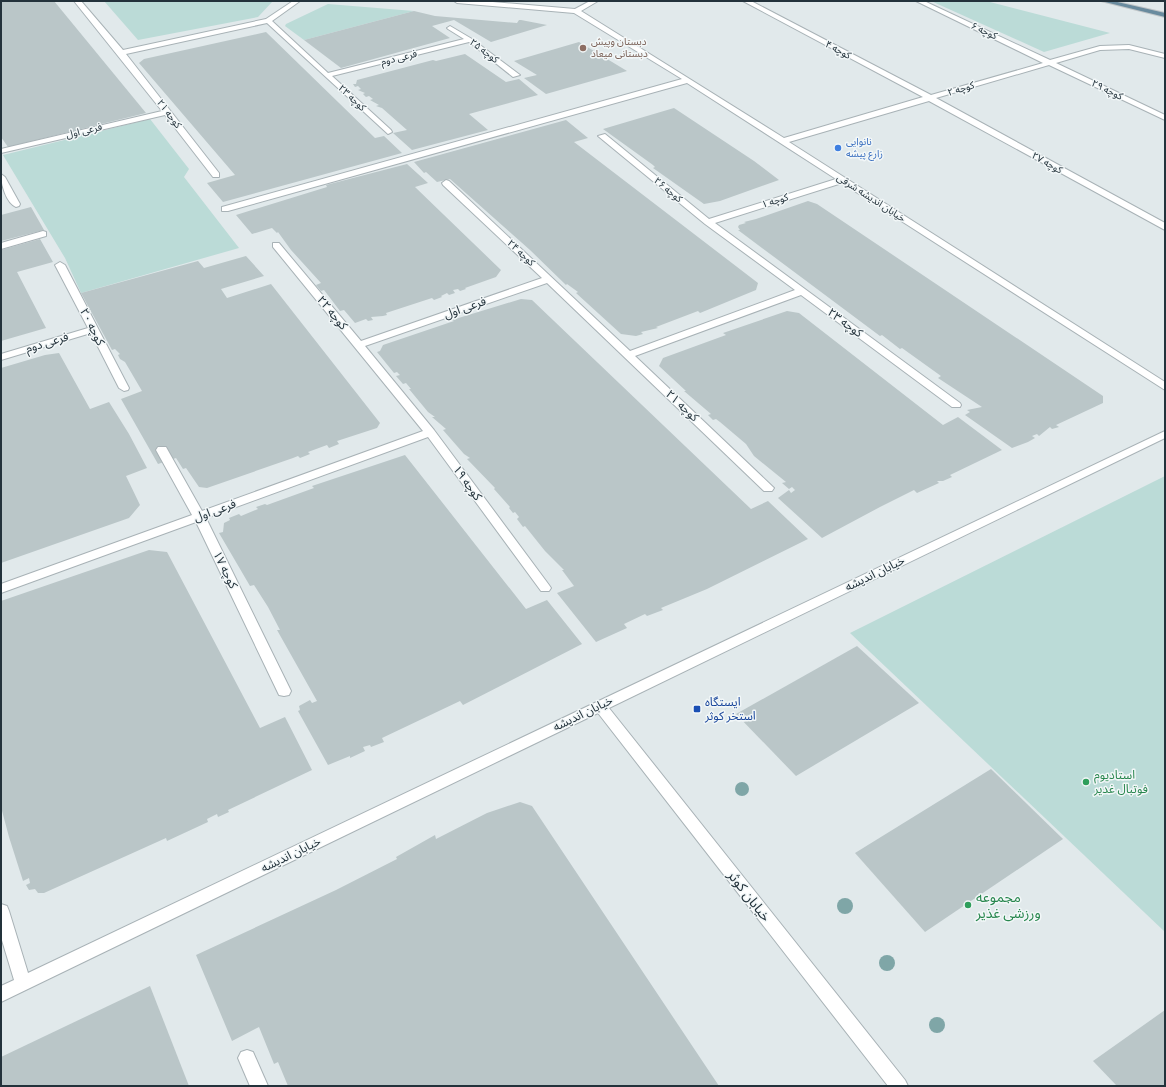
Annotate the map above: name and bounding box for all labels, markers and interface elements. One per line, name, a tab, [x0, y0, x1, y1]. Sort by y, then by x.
street label: کوچه ۶	[969, 20, 1000, 43]
street label: کوچه ۲۵	[467, 36, 502, 66]
place label: دبستان وپیش دبستانی میعاد	[591, 36, 648, 60]
street label: کوچه ۴	[823, 38, 854, 62]
marker: دبستان وپیش دبستانی میعاد	[578, 43, 588, 53]
street label: فرعی دوم	[380, 48, 419, 70]
street label: کوچه ۲۹	[1089, 77, 1125, 103]
street label: کوچه ۲	[946, 79, 977, 99]
street label: کوچه ۲۳	[336, 82, 369, 114]
street label: کوچه ۲۱	[154, 97, 185, 132]
street label: فرعی اول	[65, 121, 104, 141]
place label: نانوایی زارع پیشه	[846, 136, 883, 161]
marker: نانوایی زارع پیشه	[833, 143, 843, 153]
street label: کوچه ۲۷	[1030, 150, 1065, 177]
street label: خیابان اندیشه شرقی	[834, 171, 908, 225]
street label: کوچه ۲۶	[651, 175, 685, 206]
street label: کوچه ۱	[760, 191, 791, 211]
street label: کوچه ۲۴	[505, 237, 538, 269]
street label: کوچه ۲۲	[313, 293, 351, 334]
street label: فرعی اول	[442, 294, 488, 322]
street label: کوچه ۲۳	[824, 305, 866, 341]
street label: کوچه ۲۰	[76, 306, 108, 349]
street label: فرعی دوم	[24, 329, 71, 358]
street label: کوچه ۲۱	[662, 387, 702, 426]
street label: کوچه ۱۹	[449, 462, 485, 504]
street label: فرعی اول	[192, 496, 238, 526]
street label: کوچه ۱۷	[209, 549, 241, 592]
street label: خیابان اندیشه	[843, 553, 907, 595]
street label: خیابان اندیشه	[551, 693, 615, 735]
place label: ایستگاه استخر کوثر	[704, 695, 756, 724]
marker: ایستگاه استخر کوثر	[692, 704, 702, 714]
place label: استادیوم فوتبال غدیر	[1093, 768, 1148, 797]
marker: استادیوم فوتبال غدیر	[1081, 777, 1091, 787]
street label: خیابان اندیشه	[259, 834, 323, 876]
street label: خیابان کوثر	[723, 866, 774, 925]
place label: مجموعه ورزشی غذیر	[975, 889, 1041, 922]
marker: مجموعه ورزشی غذیر	[963, 900, 973, 910]

